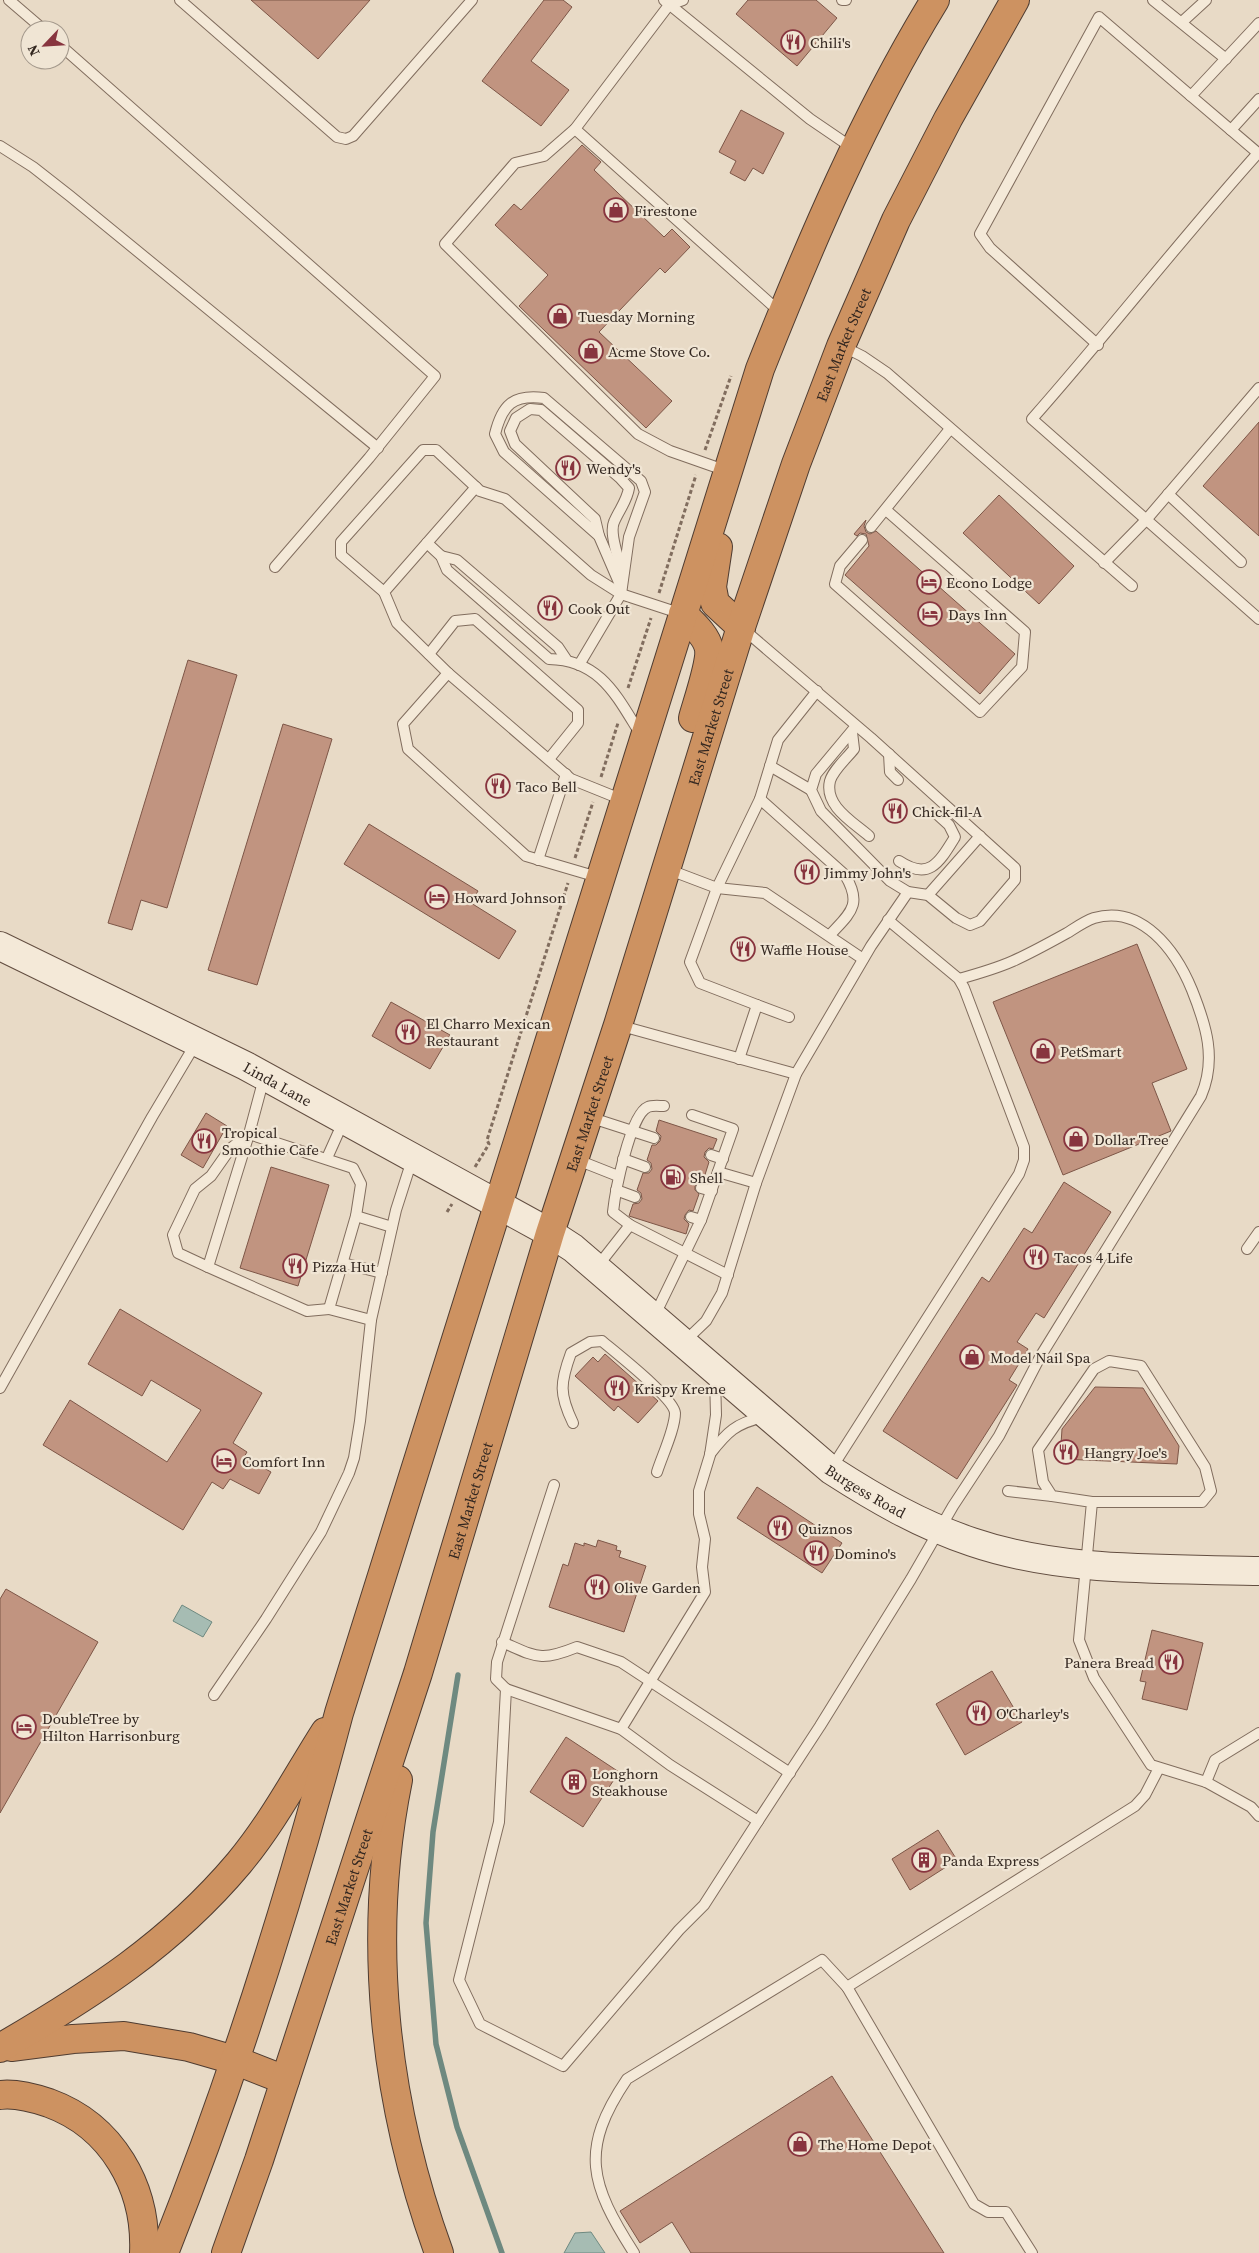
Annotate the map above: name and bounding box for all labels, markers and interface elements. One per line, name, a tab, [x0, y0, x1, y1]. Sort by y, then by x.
north arrow	[20, 20, 70, 70]
restaurant icon: Chili's	[780, 29, 806, 55]
place label: Chili's	[810, 32, 851, 53]
text: N	[22, 42, 44, 59]
shop icon: Firestone	[603, 197, 629, 223]
place label: Firestone	[634, 200, 698, 221]
street label: East Market Street	[810, 284, 876, 405]
shop icon: Tuesday Morning	[547, 303, 573, 329]
place label: Tuesday Morning	[578, 306, 695, 327]
shop icon: Acme Stove Co.	[578, 338, 604, 364]
place label: Acme Stove Co.	[608, 341, 711, 362]
restaurant icon: Wendy's	[555, 455, 581, 481]
place label: Wendy's	[586, 458, 641, 479]
hotel icon: Econo Lodge	[916, 569, 942, 595]
place label: Econo Lodge	[946, 572, 1033, 593]
restaurant icon: Cook Out	[537, 595, 563, 621]
place label: Cook Out	[568, 598, 630, 619]
hotel icon: Days Inn	[917, 601, 943, 627]
place label: Days Inn	[948, 604, 1007, 625]
street label: East Market Street	[682, 666, 738, 788]
restaurant icon: Taco Bell	[485, 773, 511, 799]
place label: Taco Bell	[516, 776, 578, 797]
restaurant icon: Chick-fil-A	[882, 798, 908, 824]
place label: Chick-fil-A	[912, 801, 982, 822]
restaurant icon: Jimmy John's	[794, 859, 820, 885]
place label: Jimmy John's	[823, 862, 911, 883]
hotel icon: Howard Johnson	[424, 884, 450, 910]
place label: Howard Johnson	[454, 887, 566, 908]
restaurant icon: Waffle House	[730, 936, 756, 962]
place label: Waffle House	[760, 939, 849, 960]
place label: El Charro Mexican Restaurant	[426, 1013, 551, 1051]
restaurant icon: El Charro Mexican Restaurant	[395, 1019, 421, 1045]
shop icon: PetSmart	[1030, 1038, 1056, 1064]
place label: PetSmart	[1060, 1041, 1121, 1062]
street label: East Market Street	[560, 1053, 618, 1175]
street label: Linda Lane	[240, 1056, 316, 1111]
place label: Tropical Smoothie Cafe	[222, 1122, 319, 1160]
shop icon: Dollar Tree	[1063, 1126, 1089, 1152]
restaurant icon: Tropical Smoothie Cafe	[191, 1128, 217, 1154]
place label: Dollar Tree	[1094, 1129, 1169, 1150]
fuel station icon: Shell	[660, 1164, 686, 1190]
place label: Shell	[690, 1167, 724, 1188]
restaurant icon: Tacos 4 Life	[1023, 1244, 1049, 1270]
place label: Tacos 4 Life	[1054, 1247, 1133, 1268]
restaurant icon: Pizza Hut	[282, 1253, 308, 1279]
place label: Pizza Hut	[312, 1256, 376, 1277]
shop icon: Model Nail Spa	[959, 1344, 985, 1370]
place label: Model Nail Spa	[990, 1347, 1091, 1368]
restaurant icon: Krispy Kreme	[604, 1375, 630, 1401]
place label: Krispy Kreme	[634, 1378, 726, 1399]
street label: East Market Street	[442, 1439, 497, 1562]
restaurant icon: Hangry Joe's	[1053, 1439, 1079, 1465]
place label: Hangry Joe's	[1084, 1442, 1167, 1463]
hotel icon: Comfort Inn	[211, 1448, 237, 1474]
place label: Comfort Inn	[242, 1451, 325, 1472]
street label: Burgess Road	[822, 1459, 910, 1523]
restaurant icon: Quiznos	[767, 1515, 793, 1541]
place label: Quiznos	[798, 1518, 853, 1539]
restaurant icon: Domino's	[803, 1540, 829, 1566]
place label: Domino's	[834, 1543, 896, 1564]
restaurant icon: Olive Garden	[584, 1574, 610, 1600]
place label: Olive Garden	[614, 1577, 701, 1598]
restaurant icon: Panera Bread	[1158, 1649, 1184, 1675]
place label: Panera Bread	[1064, 1652, 1154, 1673]
restaurant icon: O'Charley's	[966, 1700, 992, 1726]
place label: O'Charley's	[996, 1703, 1069, 1724]
place label: DoubleTree by Hilton Harrisonburg	[42, 1708, 180, 1746]
hotel icon: DoubleTree by Hilton Harrisonburg	[11, 1714, 37, 1740]
place label: Longhorn Steakhouse	[592, 1763, 668, 1801]
building icon: Longhorn Steakhouse	[561, 1769, 587, 1795]
street label: East Market Street	[319, 1826, 377, 1948]
building icon: Panda Express	[911, 1847, 937, 1873]
place label: Panda Express	[942, 1850, 1039, 1871]
shop icon: The Home Depot	[787, 2131, 813, 2157]
place label: The Home Depot	[818, 2134, 932, 2155]

